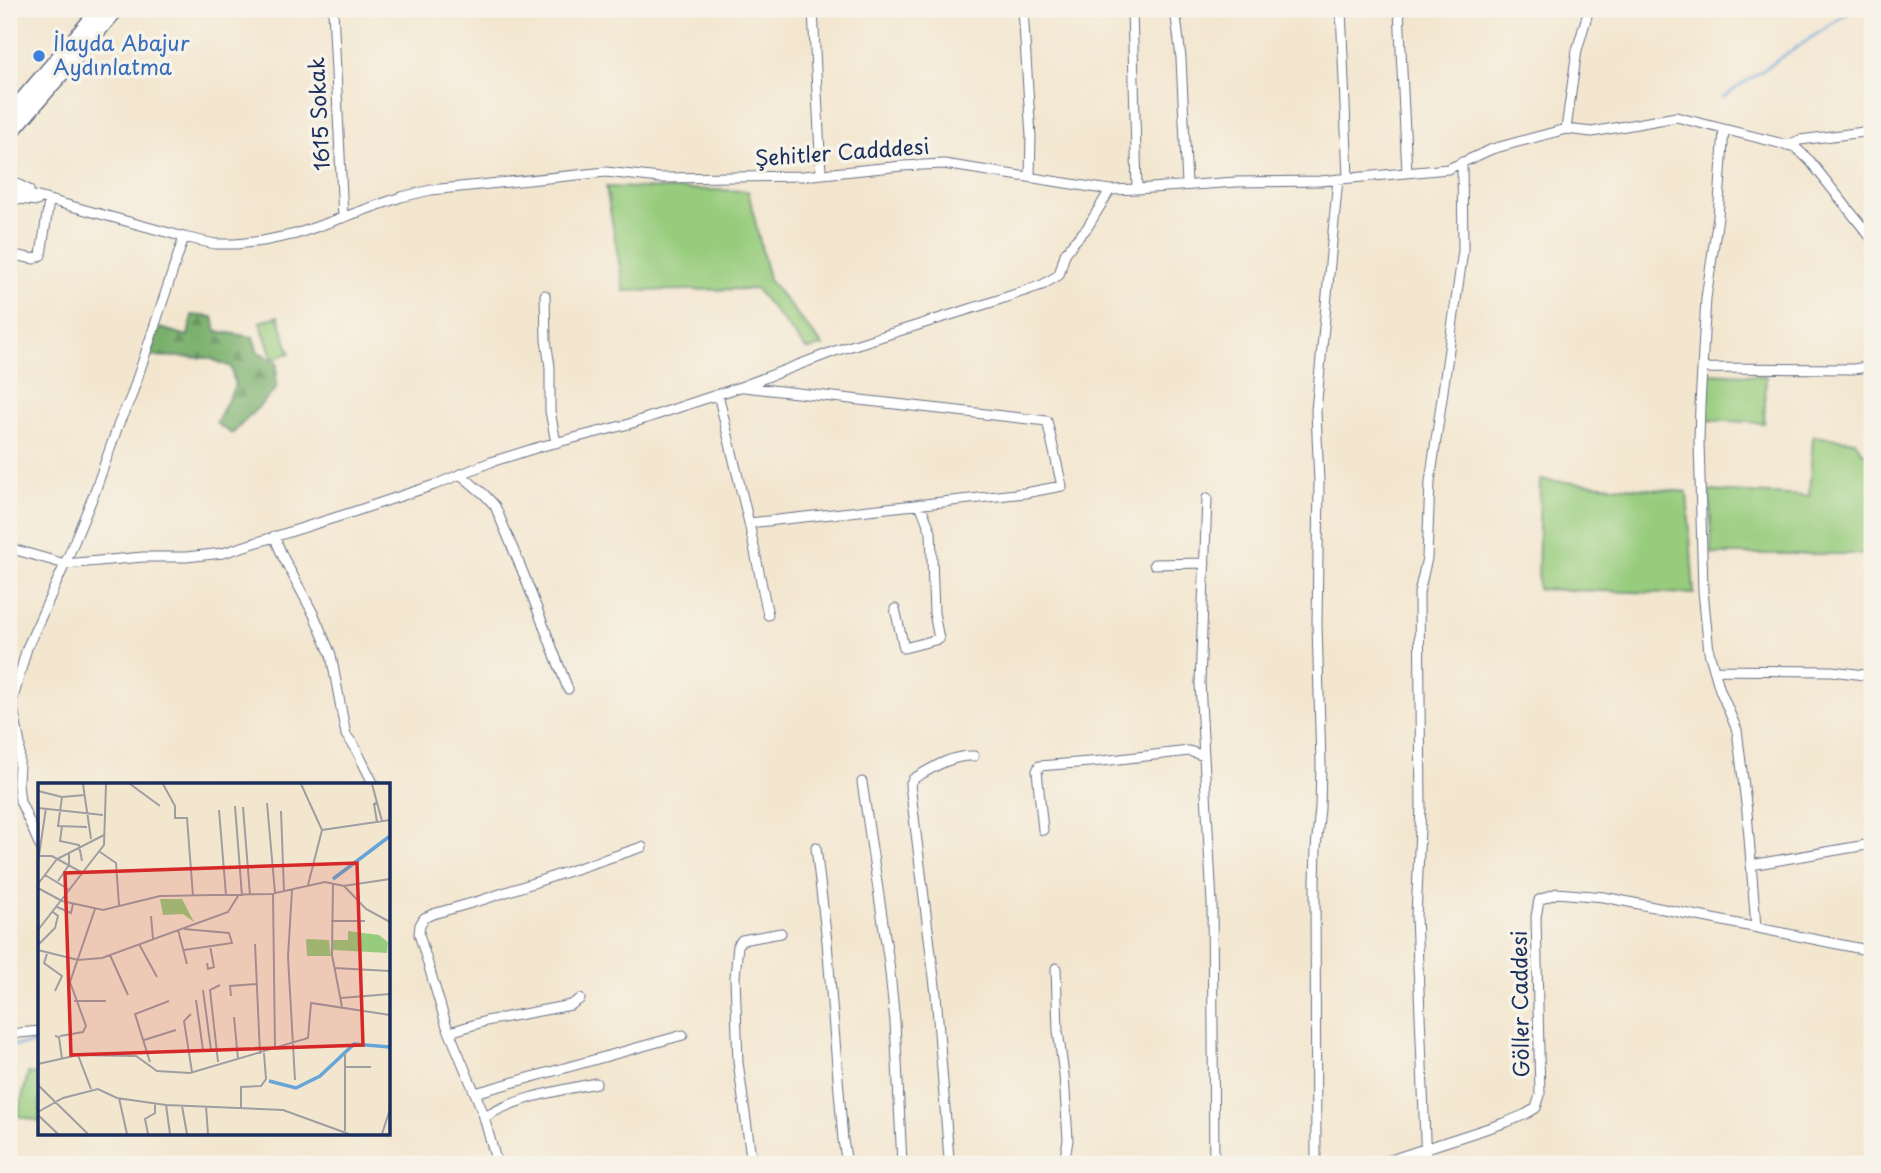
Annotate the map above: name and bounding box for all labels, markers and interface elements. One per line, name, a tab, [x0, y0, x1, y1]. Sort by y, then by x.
place label: İlayda Abajur Aydınlatma	[53, 26, 190, 82]
marker: İlayda Abajur Aydınlatma	[31, 48, 47, 64]
street label: 1615 Sokak	[299, 56, 337, 172]
street label: Şehitler Cadddesi	[753, 129, 930, 173]
inset map	[38, 783, 390, 1134]
street label: Göller Caddesi	[1502, 930, 1536, 1078]

